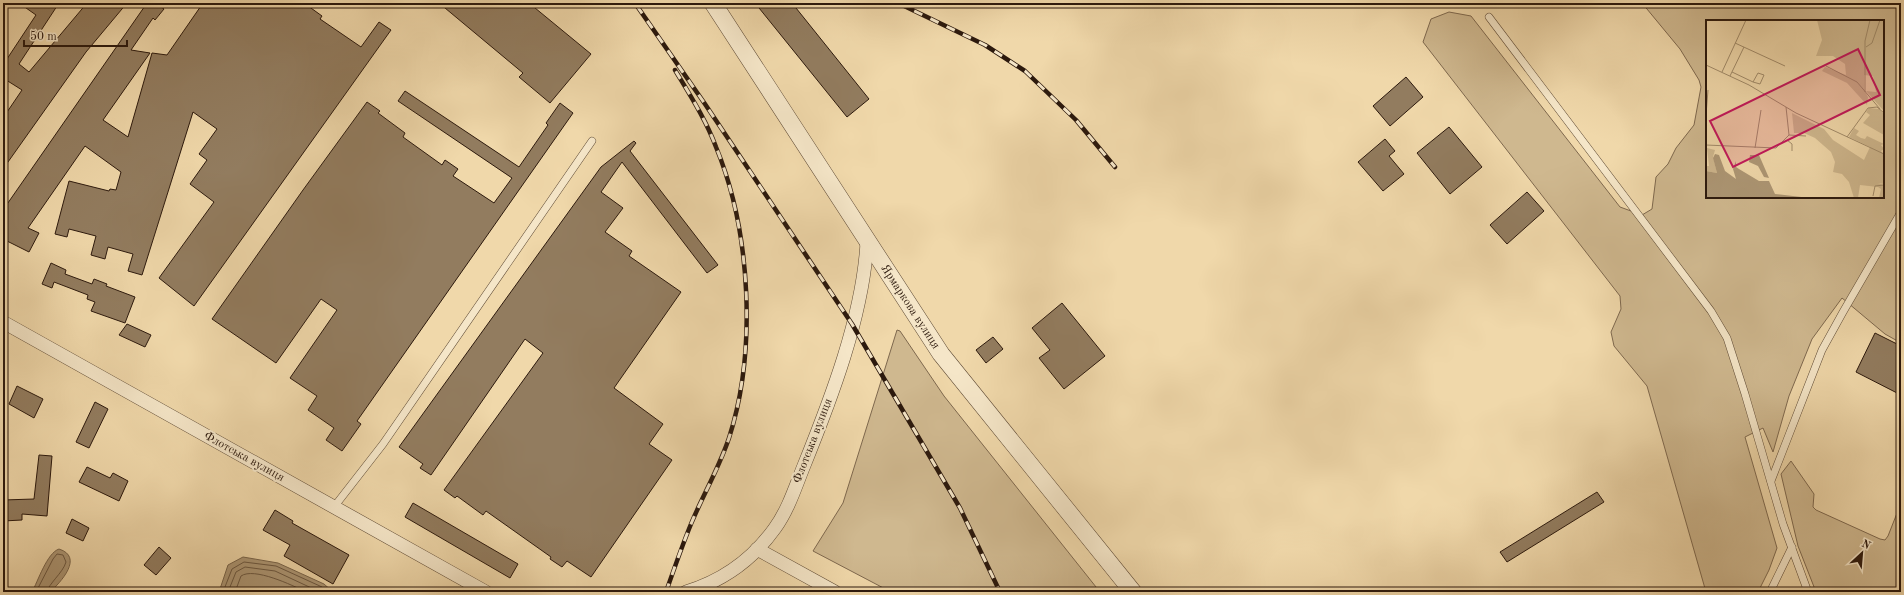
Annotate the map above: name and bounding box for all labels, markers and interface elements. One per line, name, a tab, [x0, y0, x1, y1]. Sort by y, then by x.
inset map	[1706, 20, 1884, 198]
scale bar	[24, 22, 127, 48]
text: 50 m	[30, 30, 57, 43]
street label: Ярмаркова вулиця	[878, 263, 942, 351]
street label: Флотська вулиця	[791, 397, 835, 485]
street label: Флотська вулиця	[202, 430, 286, 484]
north arrow	[1842, 533, 1882, 573]
text: N	[1860, 539, 1872, 552]

